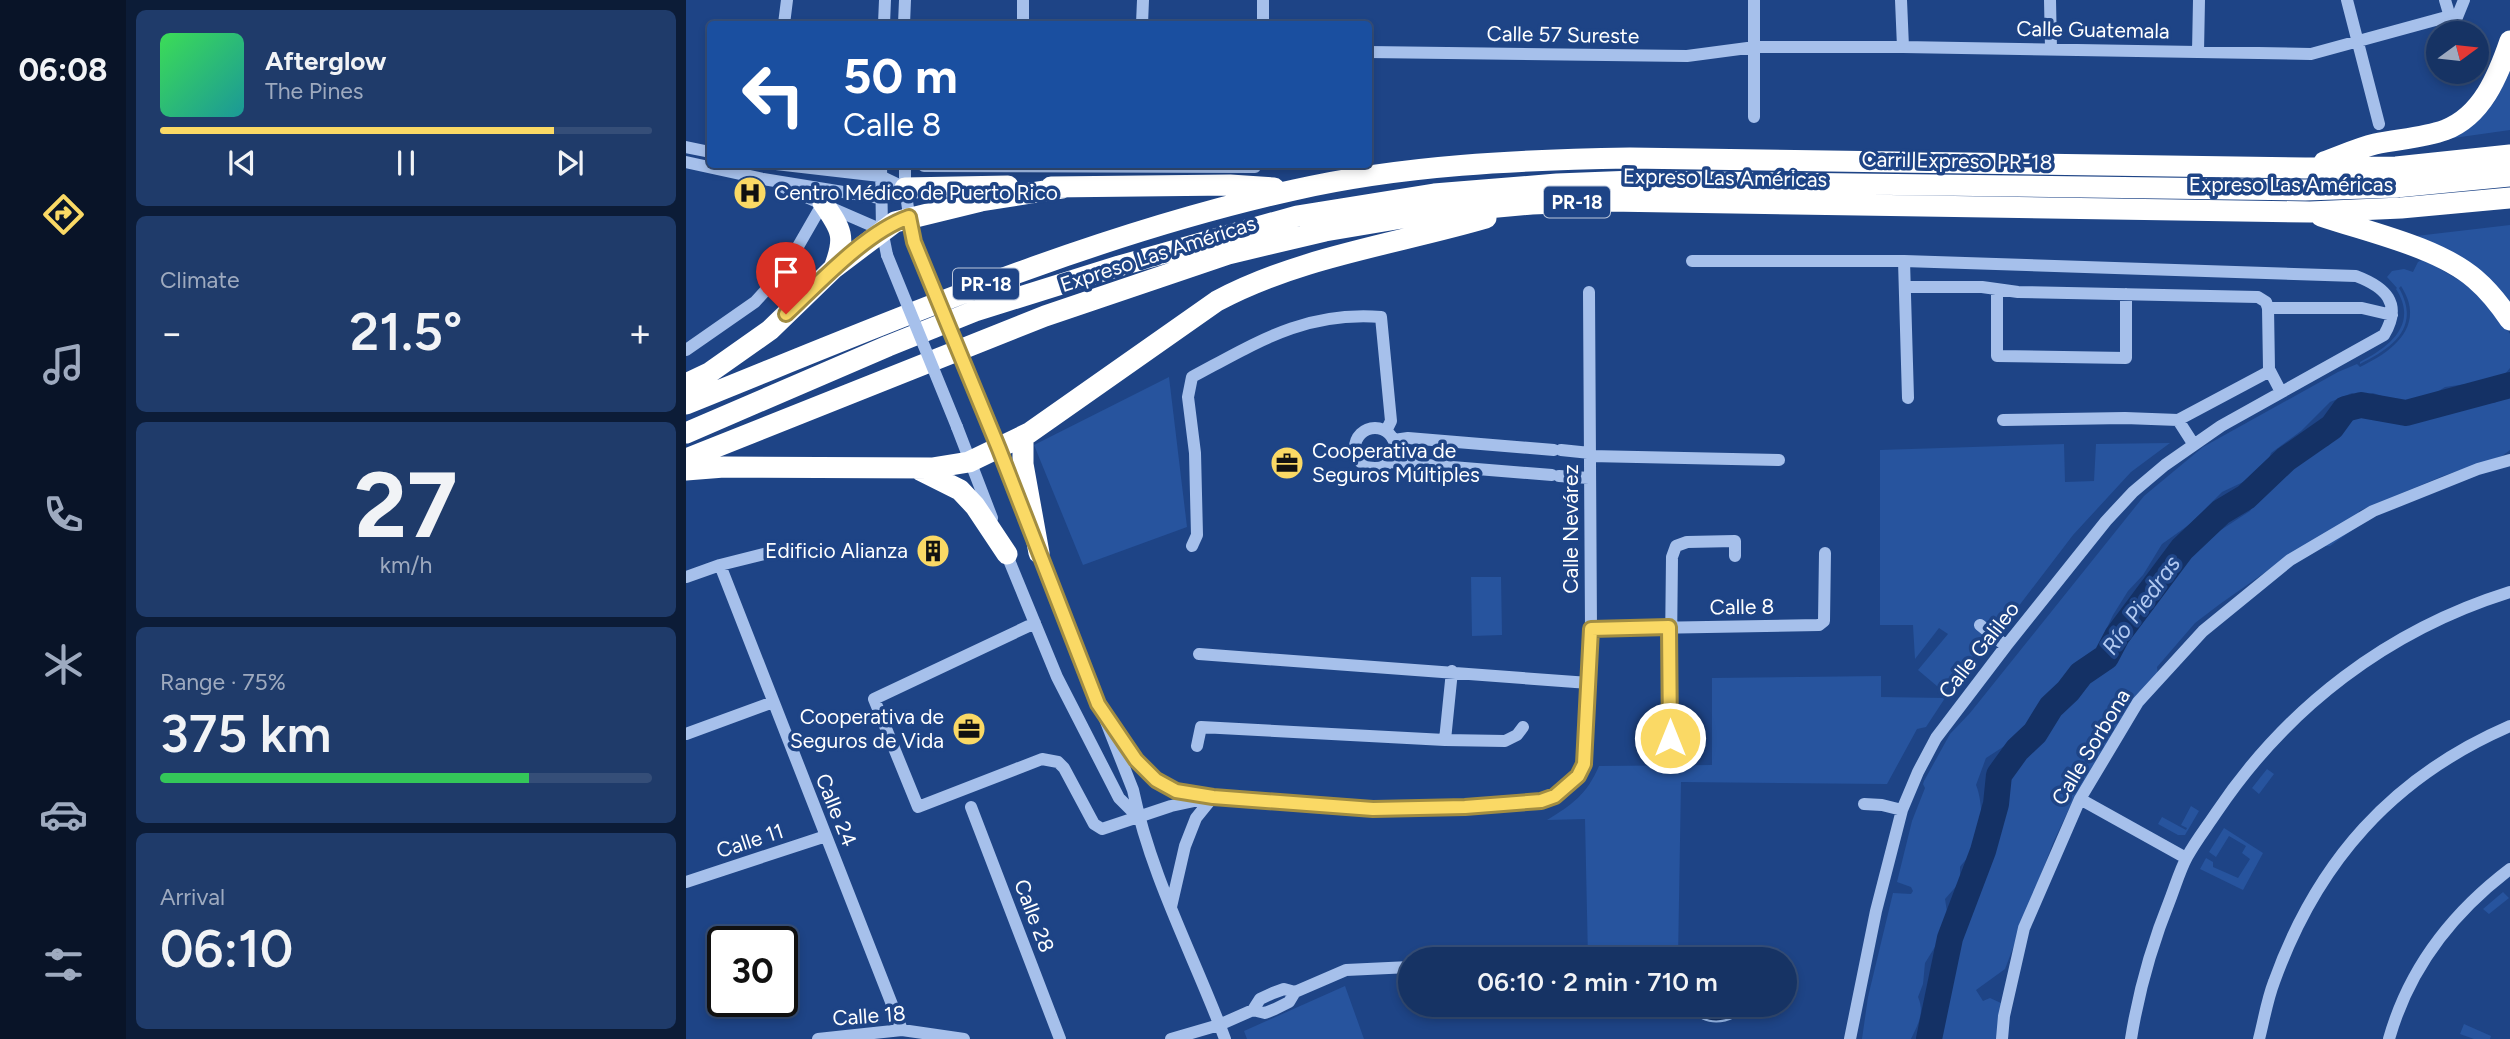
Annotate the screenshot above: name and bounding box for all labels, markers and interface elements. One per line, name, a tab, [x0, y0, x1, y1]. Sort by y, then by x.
street label: Calle Guatemala	[2016, 16, 2170, 43]
street label: Calle 57 Sureste	[1486, 21, 1640, 48]
north arrow	[2426, 21, 2488, 84]
map controls	[2426, 21, 2489, 84]
text: Afterglow	[265, 45, 387, 77]
text: 50 m	[843, 46, 958, 105]
icon: left	[728, 49, 819, 140]
text: 06:08	[18, 51, 108, 89]
text: The Pines	[265, 77, 364, 105]
text: Calle 8	[843, 106, 942, 144]
icon: previous	[223, 144, 261, 182]
icon: pause	[387, 144, 425, 182]
icon: next	[551, 144, 589, 182]
street label: Carril Expreso PR-18	[1861, 146, 2053, 175]
street label: Expreso Las Américas	[1623, 163, 1827, 192]
street label: Expreso Las Américas	[2189, 172, 2393, 197]
hospital icon: Centro Médico de Puerto Rico	[731, 174, 769, 212]
place label: Centro Médico de Puerto Rico	[774, 180, 1058, 205]
road number: PR-18	[1544, 186, 1610, 218]
icon: directions	[39, 190, 88, 239]
street label: Expreso Las Américas	[1057, 210, 1259, 297]
pin	[756, 242, 816, 314]
icon: arrive	[767, 253, 805, 291]
text: Climate	[160, 266, 239, 294]
road number: PR-18	[953, 268, 1019, 300]
text: 21.5°	[349, 301, 463, 363]
text: −	[160, 310, 184, 356]
text: +	[628, 310, 652, 356]
icon: music	[39, 340, 88, 389]
place label: Cooperativa de Seguros Múltiples	[1312, 438, 1480, 487]
office icon: Cooperativa de Seguros Múltiples	[1268, 444, 1306, 482]
text: 27	[354, 451, 458, 560]
street label: Calle Nevárez	[1558, 464, 1583, 594]
icon: phone	[39, 490, 88, 539]
building icon: Edificio Alianza	[914, 532, 952, 570]
place label: Edificio Alianza	[765, 538, 908, 563]
water label: Río Piedras	[2096, 550, 2186, 660]
text: km/h	[380, 551, 432, 579]
street label: Calle 8	[1709, 593, 1775, 620]
street label: Calle Galileo	[1933, 596, 2024, 703]
icon: climate	[39, 640, 88, 689]
text: Range · 75%	[160, 668, 286, 696]
street label: Calle Sorbona	[2046, 684, 2135, 809]
position arrow	[1633, 701, 1707, 775]
text: 375 km	[160, 703, 332, 765]
place label: Cooperativa de Seguros de Vida	[790, 704, 944, 753]
office icon: Cooperativa de Seguros de Vida	[950, 710, 988, 748]
street label: Calle 24	[811, 770, 862, 850]
icon: car	[39, 790, 88, 839]
street label: Calle 11	[713, 818, 787, 863]
street label: Calle 28	[1009, 876, 1060, 956]
text: Arrival	[160, 883, 225, 911]
text: 06:10	[160, 918, 293, 980]
speed limit sign: 30	[707, 926, 798, 1017]
icon: filters	[39, 940, 88, 989]
text: 06:10 · 2 min · 710 m	[1477, 966, 1718, 998]
street label: Calle 18	[832, 1000, 906, 1031]

